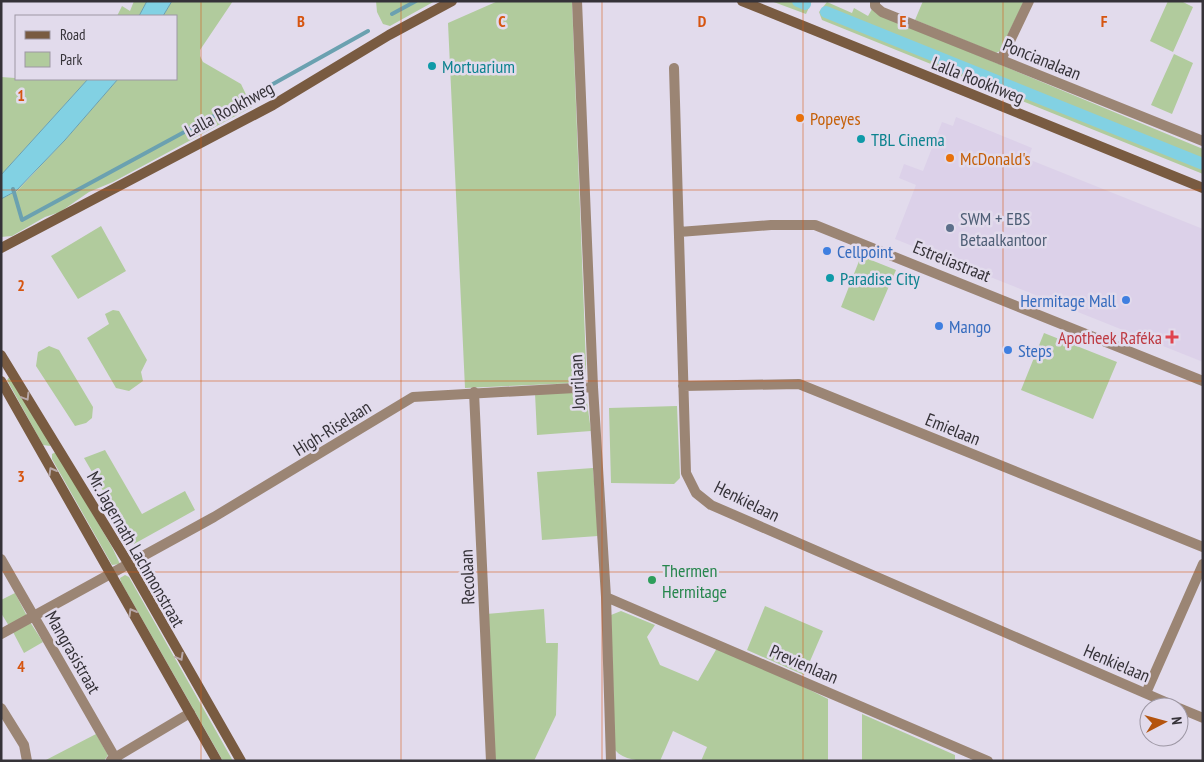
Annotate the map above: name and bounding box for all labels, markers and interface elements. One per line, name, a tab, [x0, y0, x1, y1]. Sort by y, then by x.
text: B	[297, 11, 305, 31]
text: C	[498, 11, 506, 31]
text: D	[698, 11, 707, 31]
text: E	[900, 11, 907, 31]
text: F	[1101, 11, 1108, 31]
legend	[15, 15, 178, 80]
text: Road	[60, 25, 86, 44]
street label: Poncianalaan	[999, 33, 1085, 85]
text: Park	[60, 50, 82, 69]
street label: Lalla Rookhweg	[928, 51, 1028, 109]
place label: Mortuarium	[442, 55, 515, 78]
marker: Mortuarium	[426, 60, 438, 72]
street label: Lalla Rookhweg	[180, 76, 278, 142]
text: 1	[17, 85, 25, 105]
place label: Popeyes	[810, 107, 861, 130]
marker: Popeyes	[794, 112, 806, 124]
place label: TBL Cinema	[871, 128, 945, 151]
marker: TBL Cinema	[855, 133, 867, 145]
place label: McDonald's	[960, 147, 1031, 170]
marker: McDonald's	[944, 152, 956, 164]
place label: SWM + EBS Betaalkantoor	[960, 207, 1047, 251]
marker: SWM + EBS Betaalkantoor	[944, 222, 956, 234]
street label: Estreliastraat	[910, 235, 994, 287]
place label: Cellpoint	[837, 240, 893, 263]
marker: Cellpoint	[821, 245, 833, 257]
place label: Paradise City	[840, 267, 920, 290]
marker: Paradise City	[824, 272, 836, 284]
text: 2	[17, 275, 25, 295]
place label: Hermitage Mall	[1020, 289, 1117, 312]
marker: Hermitage Mall	[1120, 294, 1132, 306]
place label: Mango	[949, 315, 991, 338]
marker: Mango	[933, 320, 945, 332]
place label: Apotheek Raféka	[1058, 326, 1162, 349]
marker: Apotheek Raféka	[1166, 331, 1178, 343]
place label: Steps	[1018, 339, 1052, 362]
marker: Steps	[1002, 344, 1014, 356]
street label: Jourilaan	[564, 354, 590, 411]
one-way arrow	[20, 391, 30, 400]
street label: High-Riselaan	[289, 395, 375, 461]
street label: Emielaan	[922, 408, 984, 450]
text: 3	[17, 466, 25, 486]
one-way arrow	[48, 467, 58, 476]
street label: Mr. Jagernath Lachmonstraat	[82, 467, 190, 631]
street label: Henkielaan	[711, 475, 783, 527]
street label: Recolaan	[455, 549, 479, 605]
place label: Thermen Hermitage	[662, 559, 727, 603]
marker: Thermen Hermitage	[646, 574, 658, 586]
street label: Mangrasistraat	[40, 607, 106, 698]
one-way arrow	[129, 608, 139, 617]
street label: Previenlaan	[766, 639, 842, 689]
street label: Henkielaan	[1080, 639, 1154, 687]
one-way arrow	[174, 651, 184, 660]
text: 4	[17, 656, 25, 676]
north arrow	[1139, 697, 1189, 747]
text: N	[1168, 716, 1186, 725]

